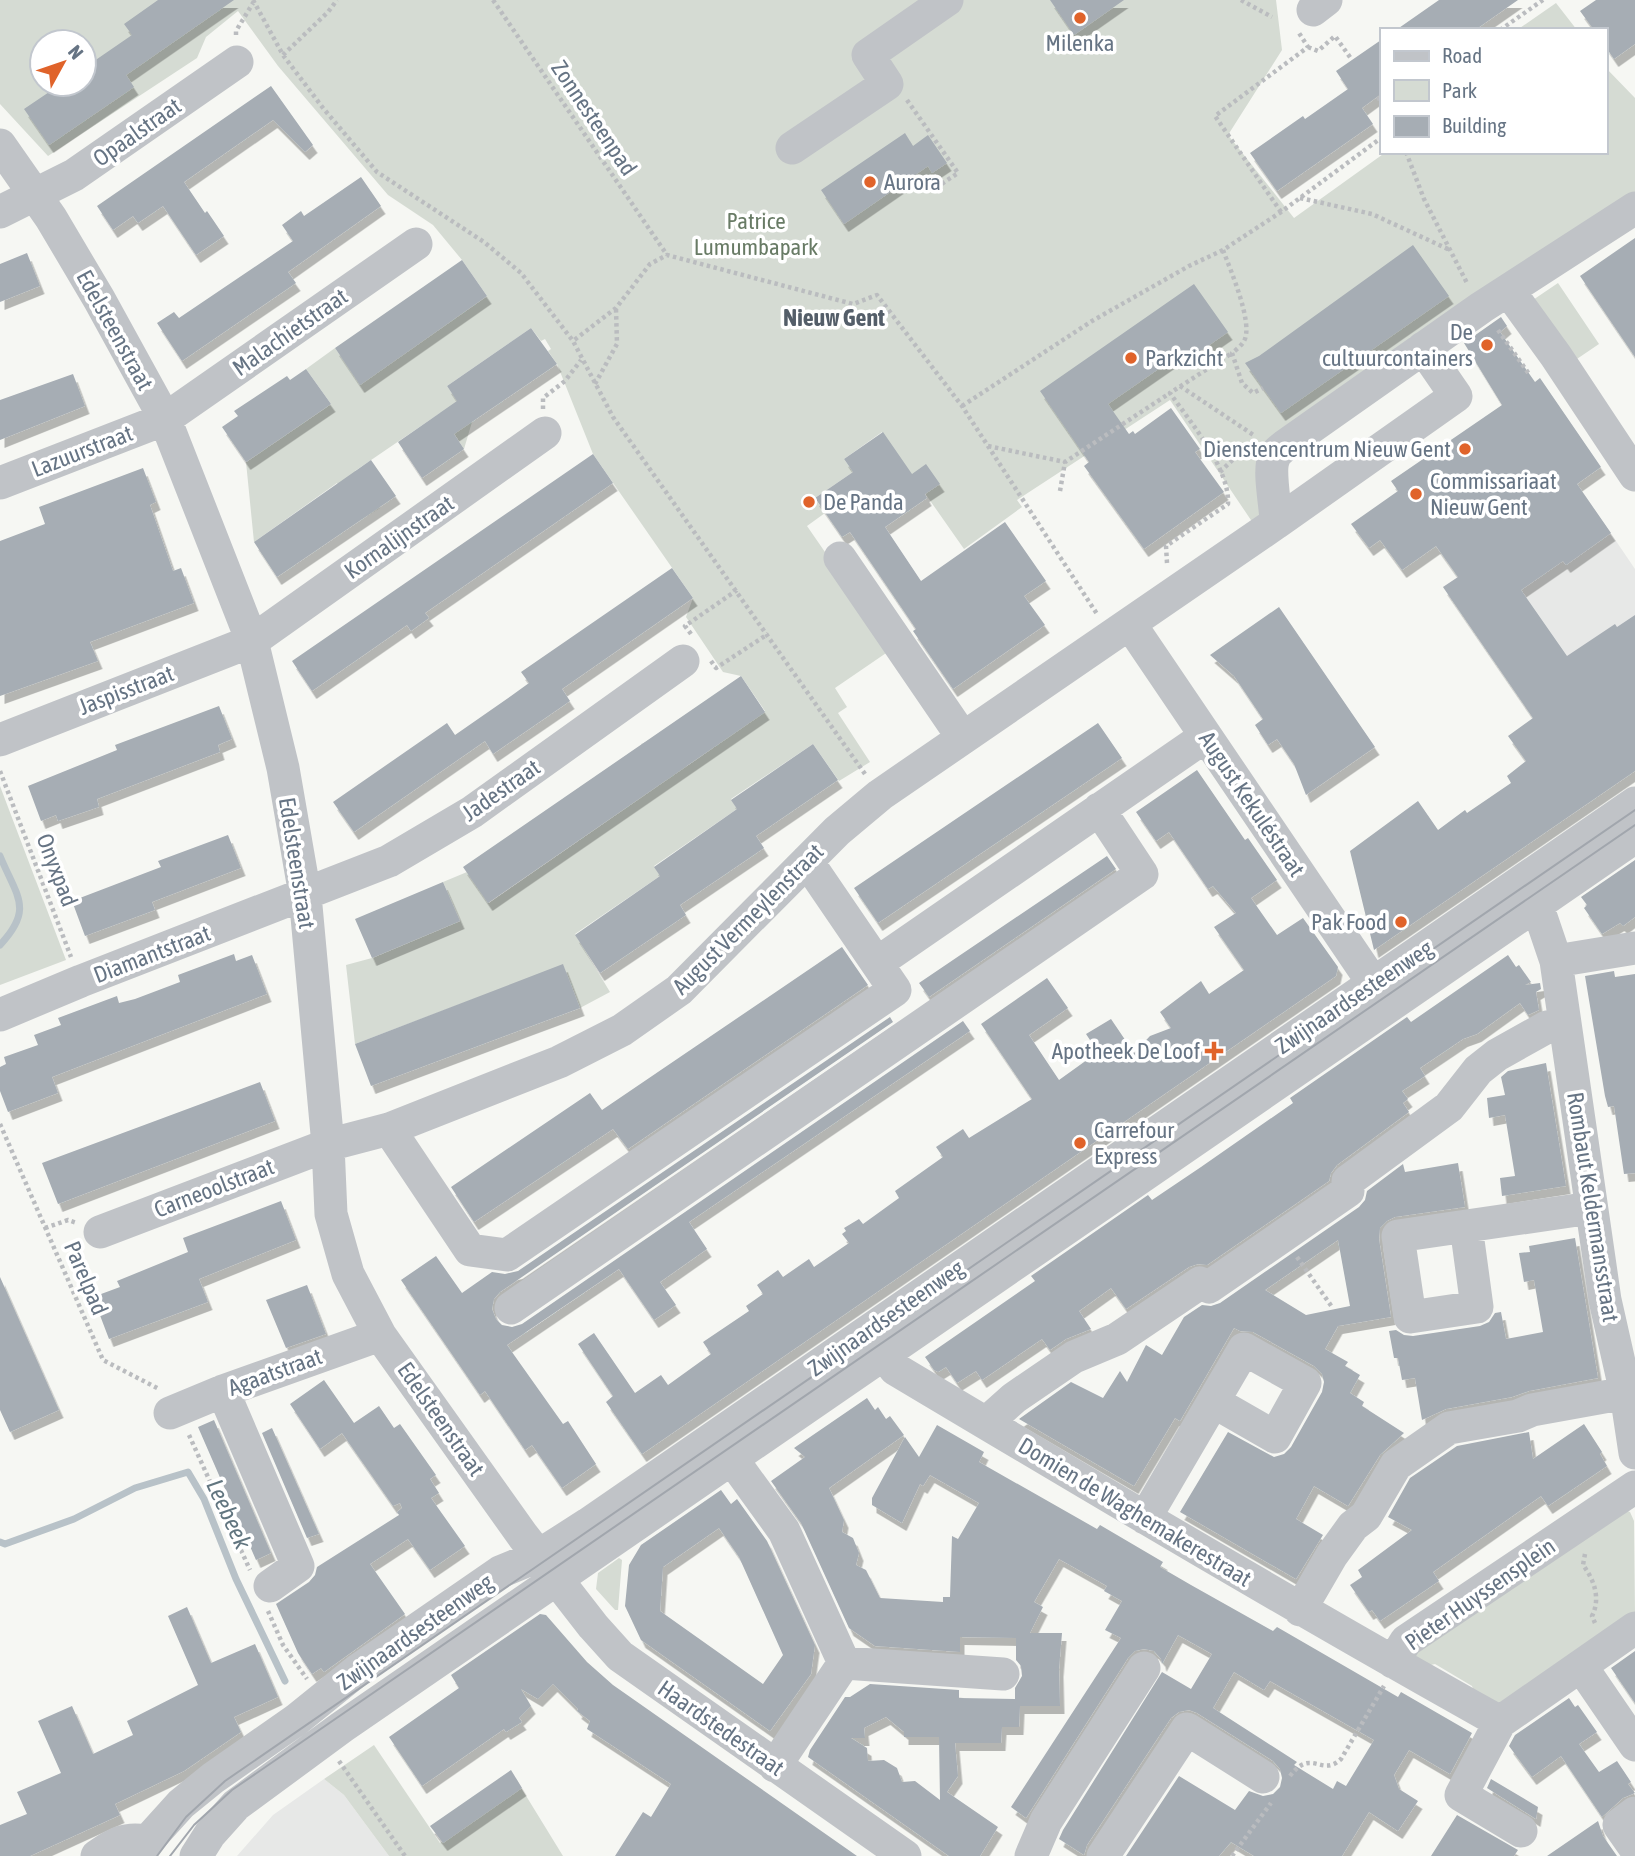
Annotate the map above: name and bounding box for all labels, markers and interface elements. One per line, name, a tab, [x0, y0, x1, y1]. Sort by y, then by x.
marker: Milenka	[1072, 10, 1088, 26]
north arrow	[28, 28, 98, 98]
legend	[1380, 28, 1607, 154]
place label: Milenka	[1046, 30, 1114, 56]
text: N	[64, 41, 88, 63]
text: Road	[1442, 43, 1482, 67]
street label: Zonnesteenpad	[546, 56, 642, 180]
text: Park	[1442, 78, 1477, 102]
street label: Opaalstraat	[88, 92, 186, 172]
text: Building	[1442, 113, 1506, 137]
place label: Aurora	[884, 169, 941, 195]
marker: Aurora	[862, 174, 878, 190]
park label: Patrice Lumumbapark	[694, 208, 818, 260]
street label: Edelsteenstraat	[71, 266, 159, 394]
street label: Malachietstraat	[228, 283, 352, 381]
district label: Nieuw Gent	[783, 304, 885, 331]
place label: De cultuurcontainers	[1322, 319, 1473, 371]
marker: De cultuurcontainers	[1479, 337, 1495, 353]
place label: Parkzicht	[1145, 345, 1223, 371]
marker: Parkzicht	[1123, 350, 1139, 366]
street label: Lazuurstraat	[28, 420, 136, 482]
place label: Dienstencentrum Nieuw Gent	[1203, 436, 1451, 462]
marker: Dienstencentrum Nieuw Gent	[1457, 441, 1473, 457]
place label: Commissariaat Nieuw Gent	[1430, 468, 1557, 520]
marker: Commissariaat Nieuw Gent	[1408, 486, 1424, 502]
place label: De Panda	[823, 489, 904, 515]
street label: Kornalijnstraat	[339, 490, 459, 584]
marker: De Panda	[801, 494, 817, 510]
street label: Jaspisstraat	[75, 660, 177, 720]
street label: August Kekuléstraat	[1194, 727, 1310, 881]
street label: Jadestraat	[457, 754, 545, 826]
street label: Edelsteenstraat	[274, 795, 320, 931]
street label: Onyxpad	[31, 830, 83, 910]
street label: August Vermeylenstraat	[667, 838, 829, 1000]
place label: Pak Food	[1311, 909, 1387, 935]
marker: Pak Food	[1393, 914, 1409, 930]
street label: Diamantstraat	[90, 920, 214, 988]
street label: Zwijnaardsesteenweg	[1271, 935, 1438, 1059]
place label: Apotheek De Loof	[1052, 1038, 1200, 1064]
marker: Apotheek De Loof	[1206, 1043, 1222, 1059]
street label: Rombaut Keldermansstraat	[1562, 1090, 1624, 1324]
place label: Carrefour Express	[1094, 1117, 1175, 1169]
marker: Carrefour Express	[1072, 1135, 1088, 1151]
street label: Carneoolstraat	[150, 1153, 278, 1223]
street label: Parelpad	[59, 1237, 113, 1319]
street label: Zwijnaardsesteenweg	[803, 1255, 969, 1381]
street label: Agaatstraat	[225, 1343, 325, 1401]
street label: Edelsteenstraat	[392, 1357, 490, 1481]
street label: Domien de Waghemakerestraat	[1014, 1432, 1256, 1592]
water label: Leebeek	[201, 1475, 257, 1554]
street label: Pieter Huyssensplein	[1400, 1533, 1560, 1655]
street label: Zwijnaardsesteenweg	[332, 1569, 498, 1695]
street label: Haardstedestraat	[653, 1675, 789, 1781]

